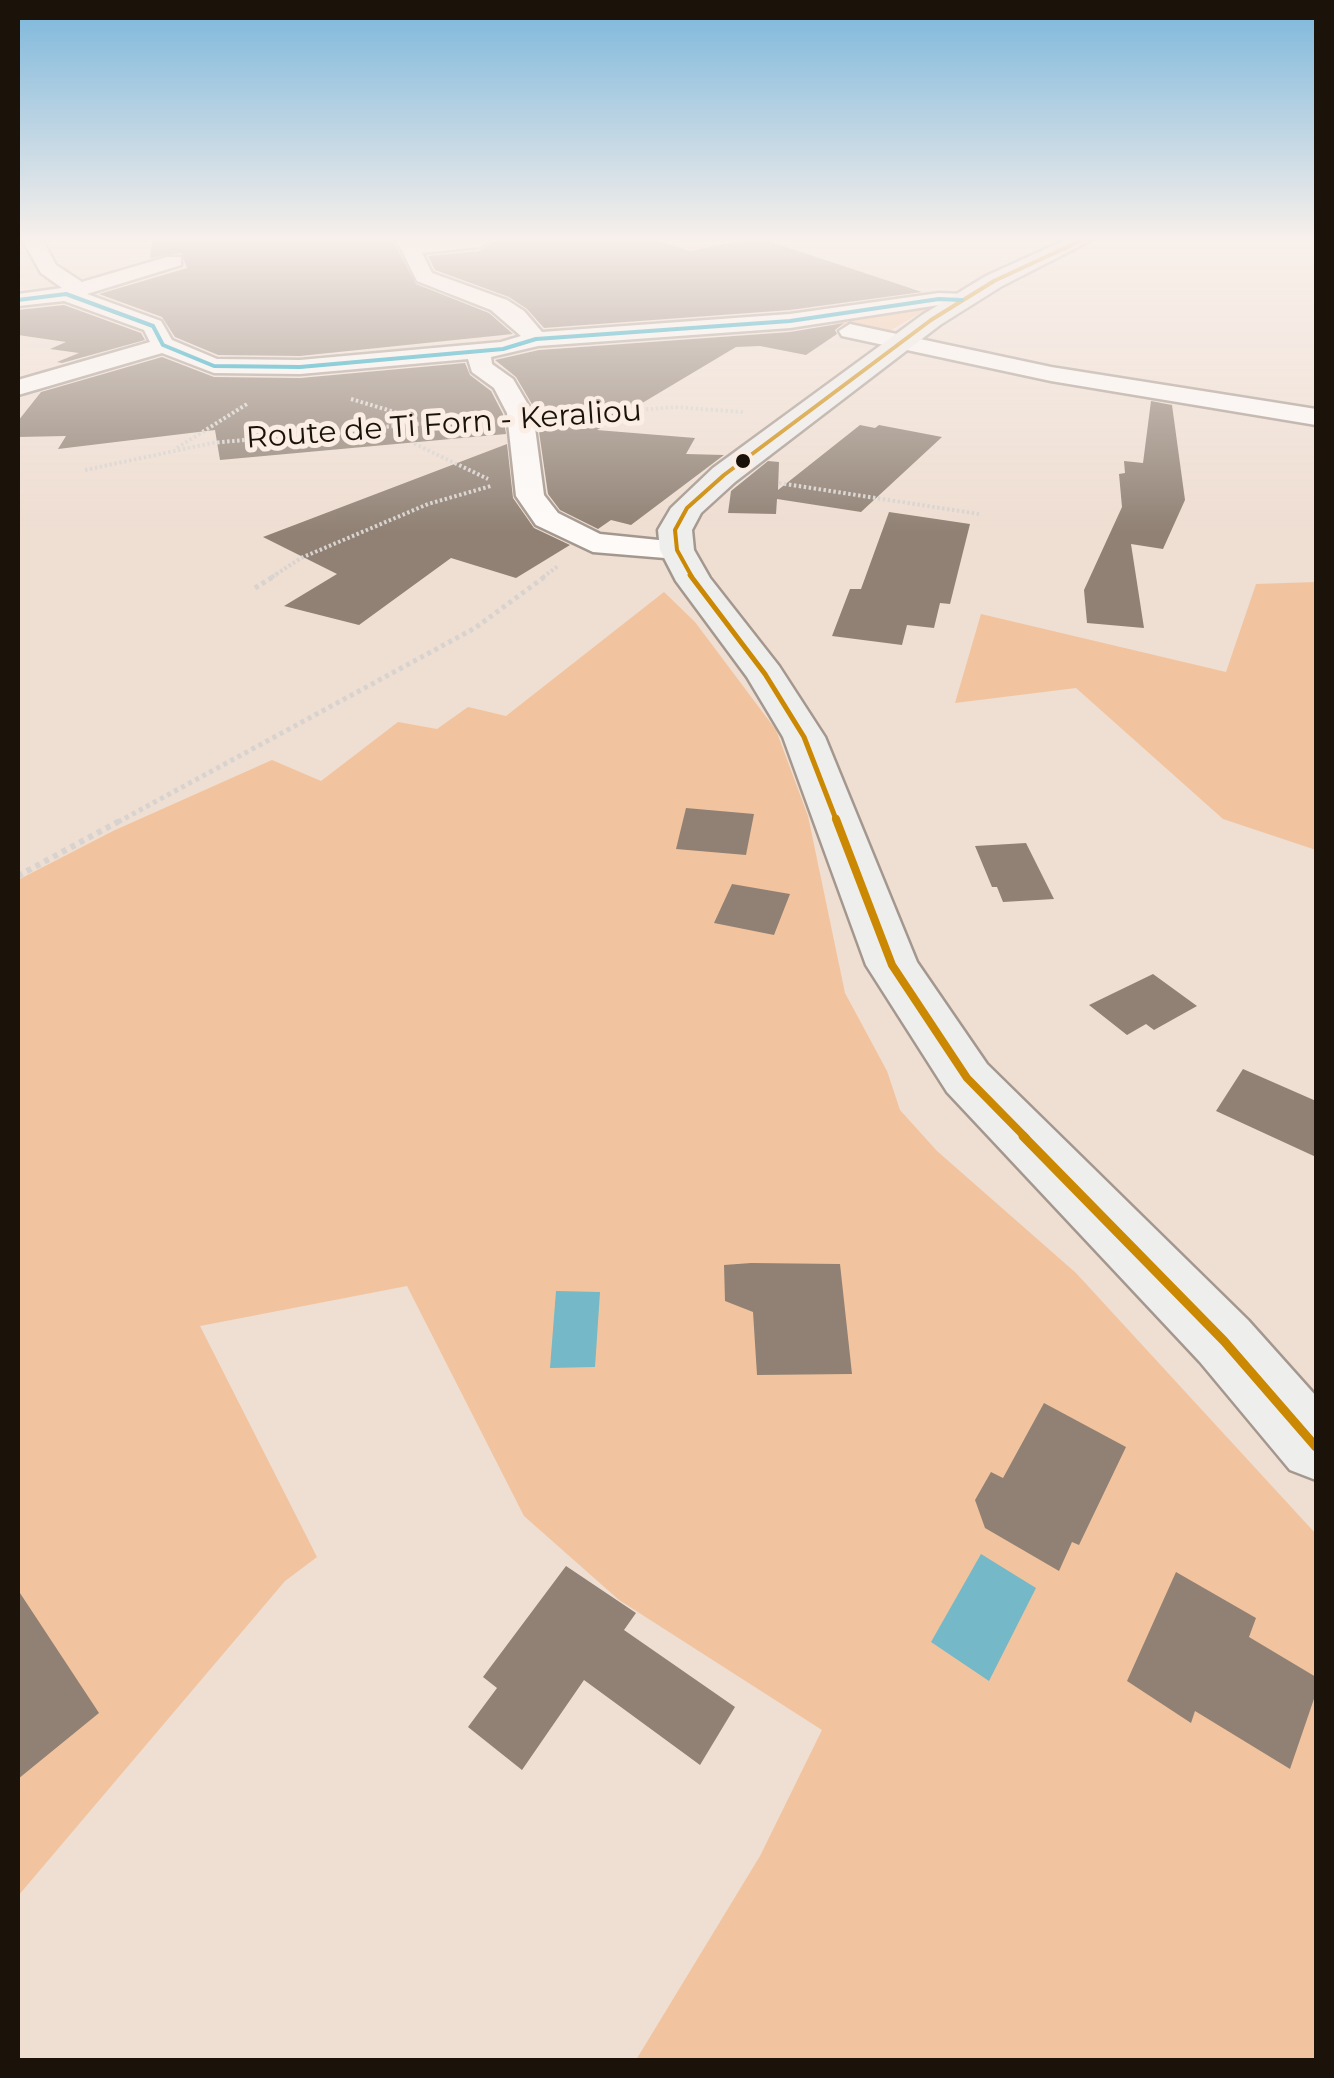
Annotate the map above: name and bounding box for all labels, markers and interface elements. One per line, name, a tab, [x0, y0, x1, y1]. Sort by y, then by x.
street label: Route de Ti Forn - Keraliou	[245, 393, 643, 457]
unlabelled marker	[733, 451, 753, 471]

